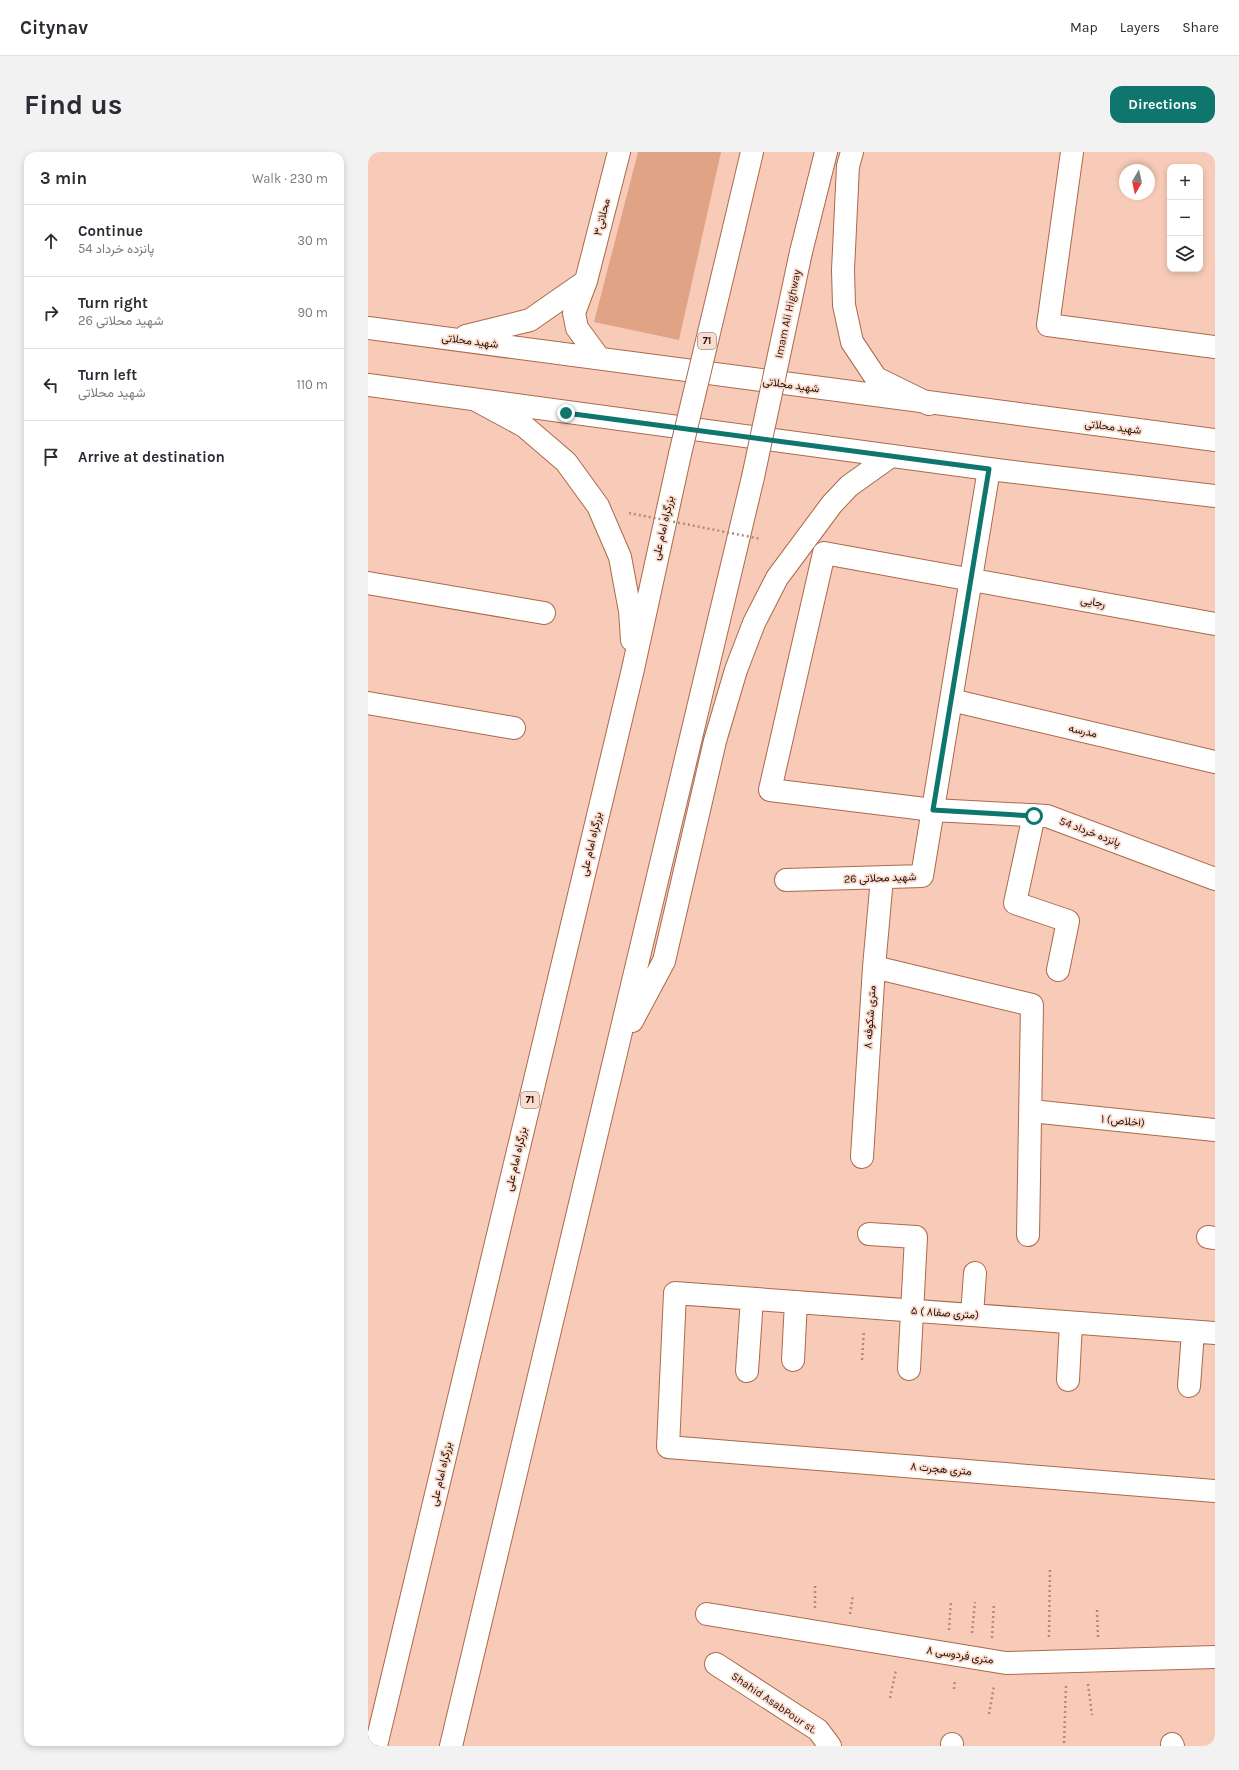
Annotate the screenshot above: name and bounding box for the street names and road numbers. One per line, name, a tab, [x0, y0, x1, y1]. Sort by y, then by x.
street label: محلاتی۳	[591, 197, 613, 237]
street label: Imam Ali Highway	[772, 269, 804, 359]
street label: شهید محلاتی	[441, 331, 499, 351]
road number: 71	[698, 333, 716, 349]
street label: شهید محلاتی	[762, 375, 821, 395]
street label: شهید محلاتی	[1084, 417, 1142, 437]
street label: بزرگراه امام علی	[649, 495, 678, 562]
street label: رجایی	[1079, 593, 1107, 611]
street label: مدرسه	[1067, 721, 1099, 741]
street label: بزرگراه امام علی	[577, 811, 606, 878]
street label: پانزده خرداد 54	[1057, 814, 1123, 851]
street label: شهید محلاتی 26	[844, 870, 917, 886]
street label: ۸ متری شکوفه	[861, 985, 879, 1049]
road number: 71	[521, 1092, 539, 1108]
street label: ۱ (اخلاص)	[1100, 1112, 1146, 1130]
street label: بزرگراه امام علی	[502, 1126, 531, 1193]
street label: ۵ ( ۸متری صفا)	[911, 1304, 979, 1322]
street label: بزرگراه امام علی	[427, 1441, 456, 1508]
street label: ۸ متری هجرت	[910, 1460, 972, 1478]
street label: ۸ متری فردوسی	[925, 1643, 995, 1667]
street label: Shahid AsabPour st.	[729, 1670, 819, 1736]

